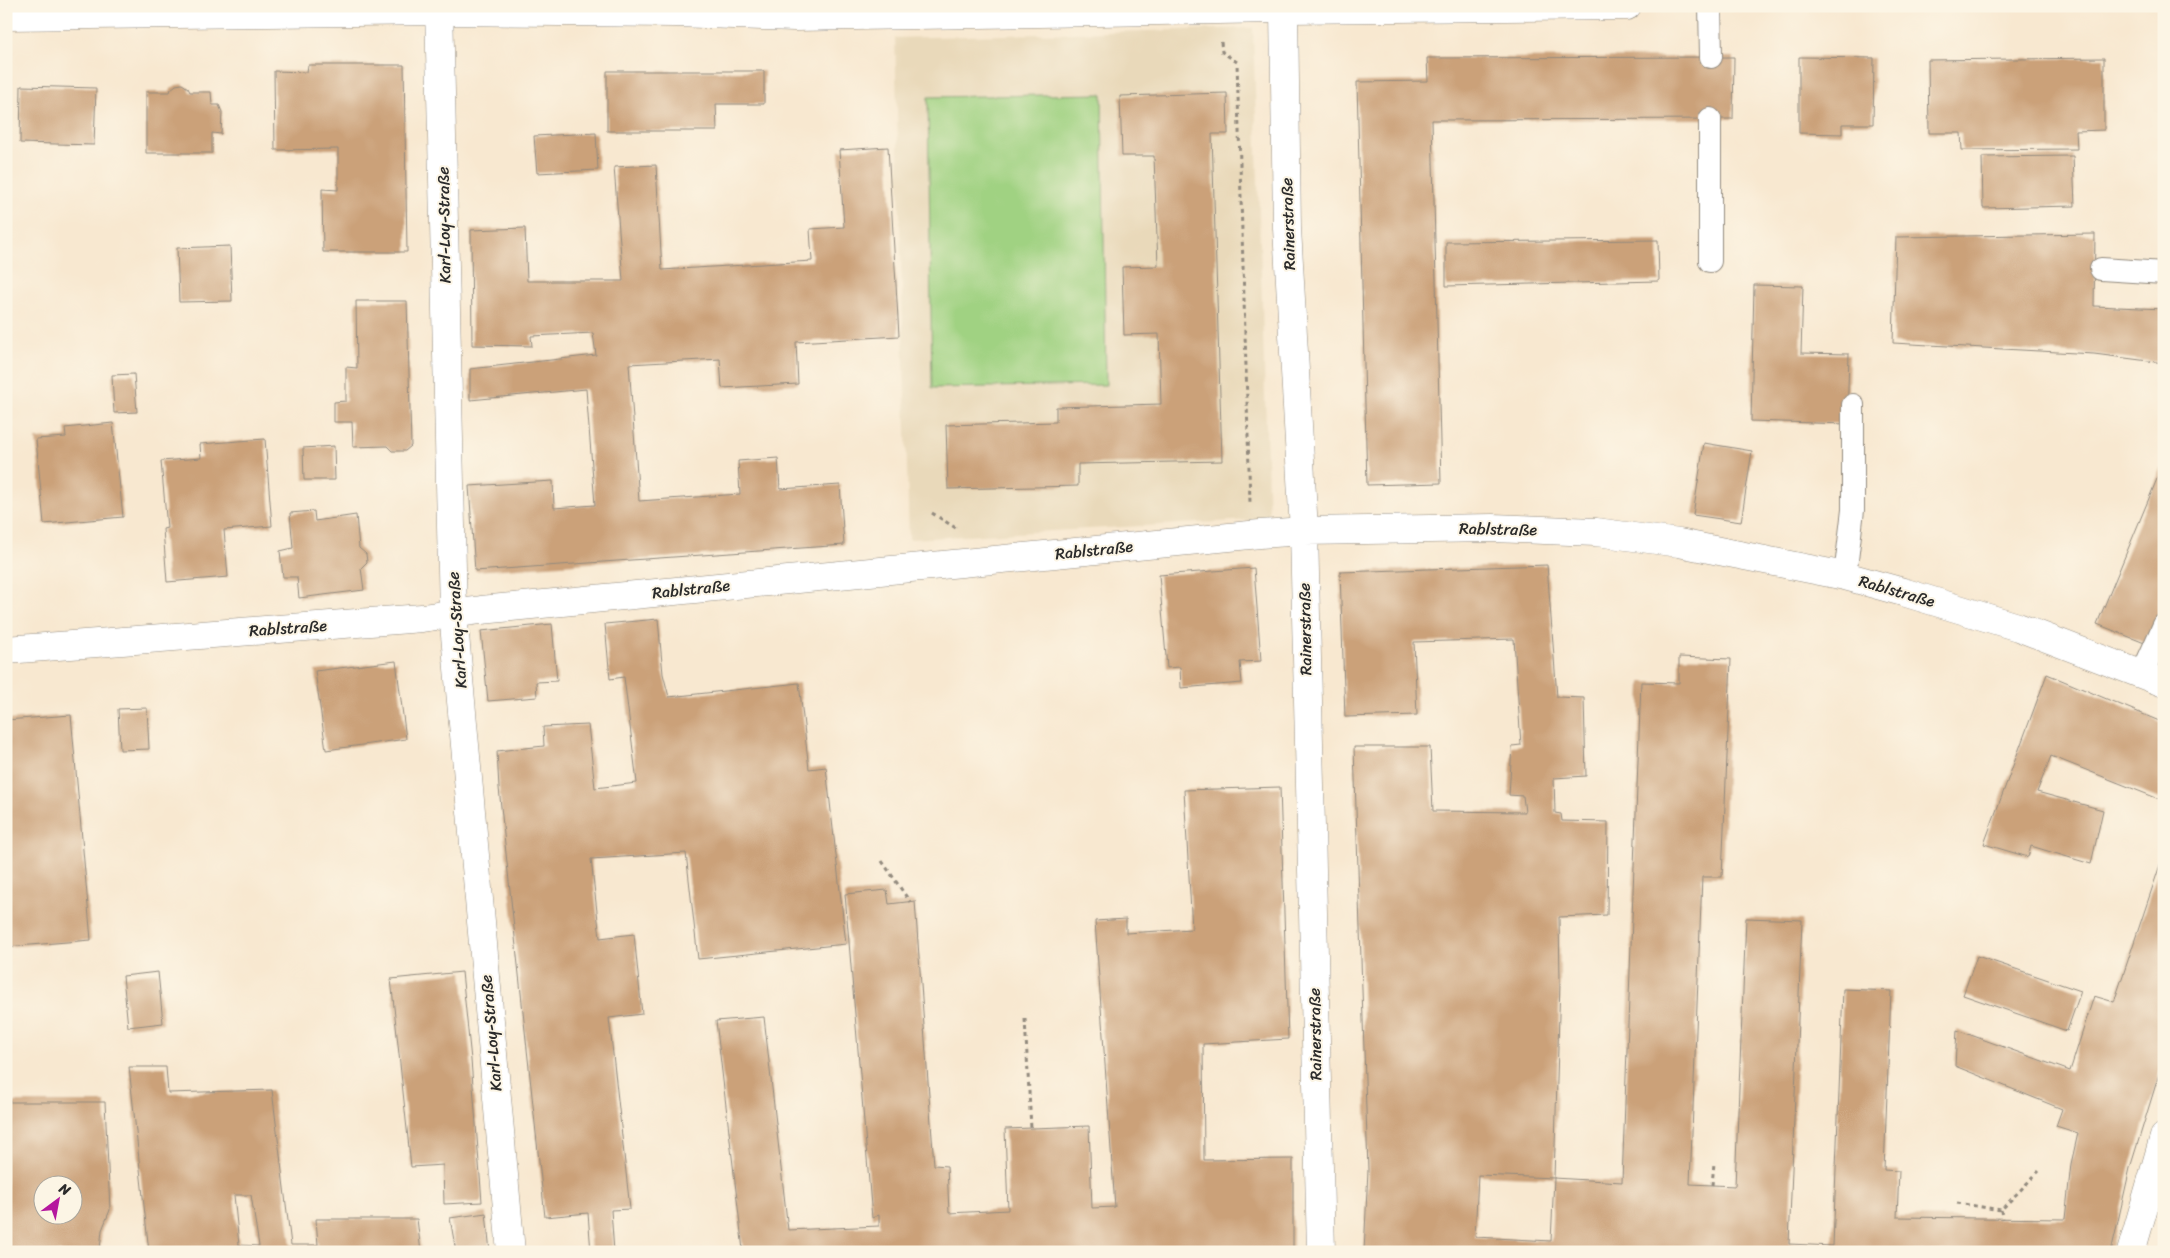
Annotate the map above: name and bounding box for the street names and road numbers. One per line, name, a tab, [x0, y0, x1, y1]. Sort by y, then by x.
street label: Karl-Loy-Straße	[428, 166, 460, 284]
street label: Rainerstraße	[1272, 177, 1304, 271]
street label: Rablstraße	[1459, 514, 1538, 544]
street label: Rablstraße	[1054, 531, 1135, 568]
street label: Rablstraße	[1856, 566, 1939, 616]
street label: Rablstraße	[651, 570, 732, 607]
street label: Karl-Loy-Straße	[438, 571, 476, 689]
street label: Rainerstraße	[1290, 583, 1320, 675]
street label: Rablstraße	[248, 611, 328, 645]
street label: Karl-Loy-Straße	[471, 974, 511, 1092]
street label: Rainerstraße	[1300, 988, 1330, 1080]

